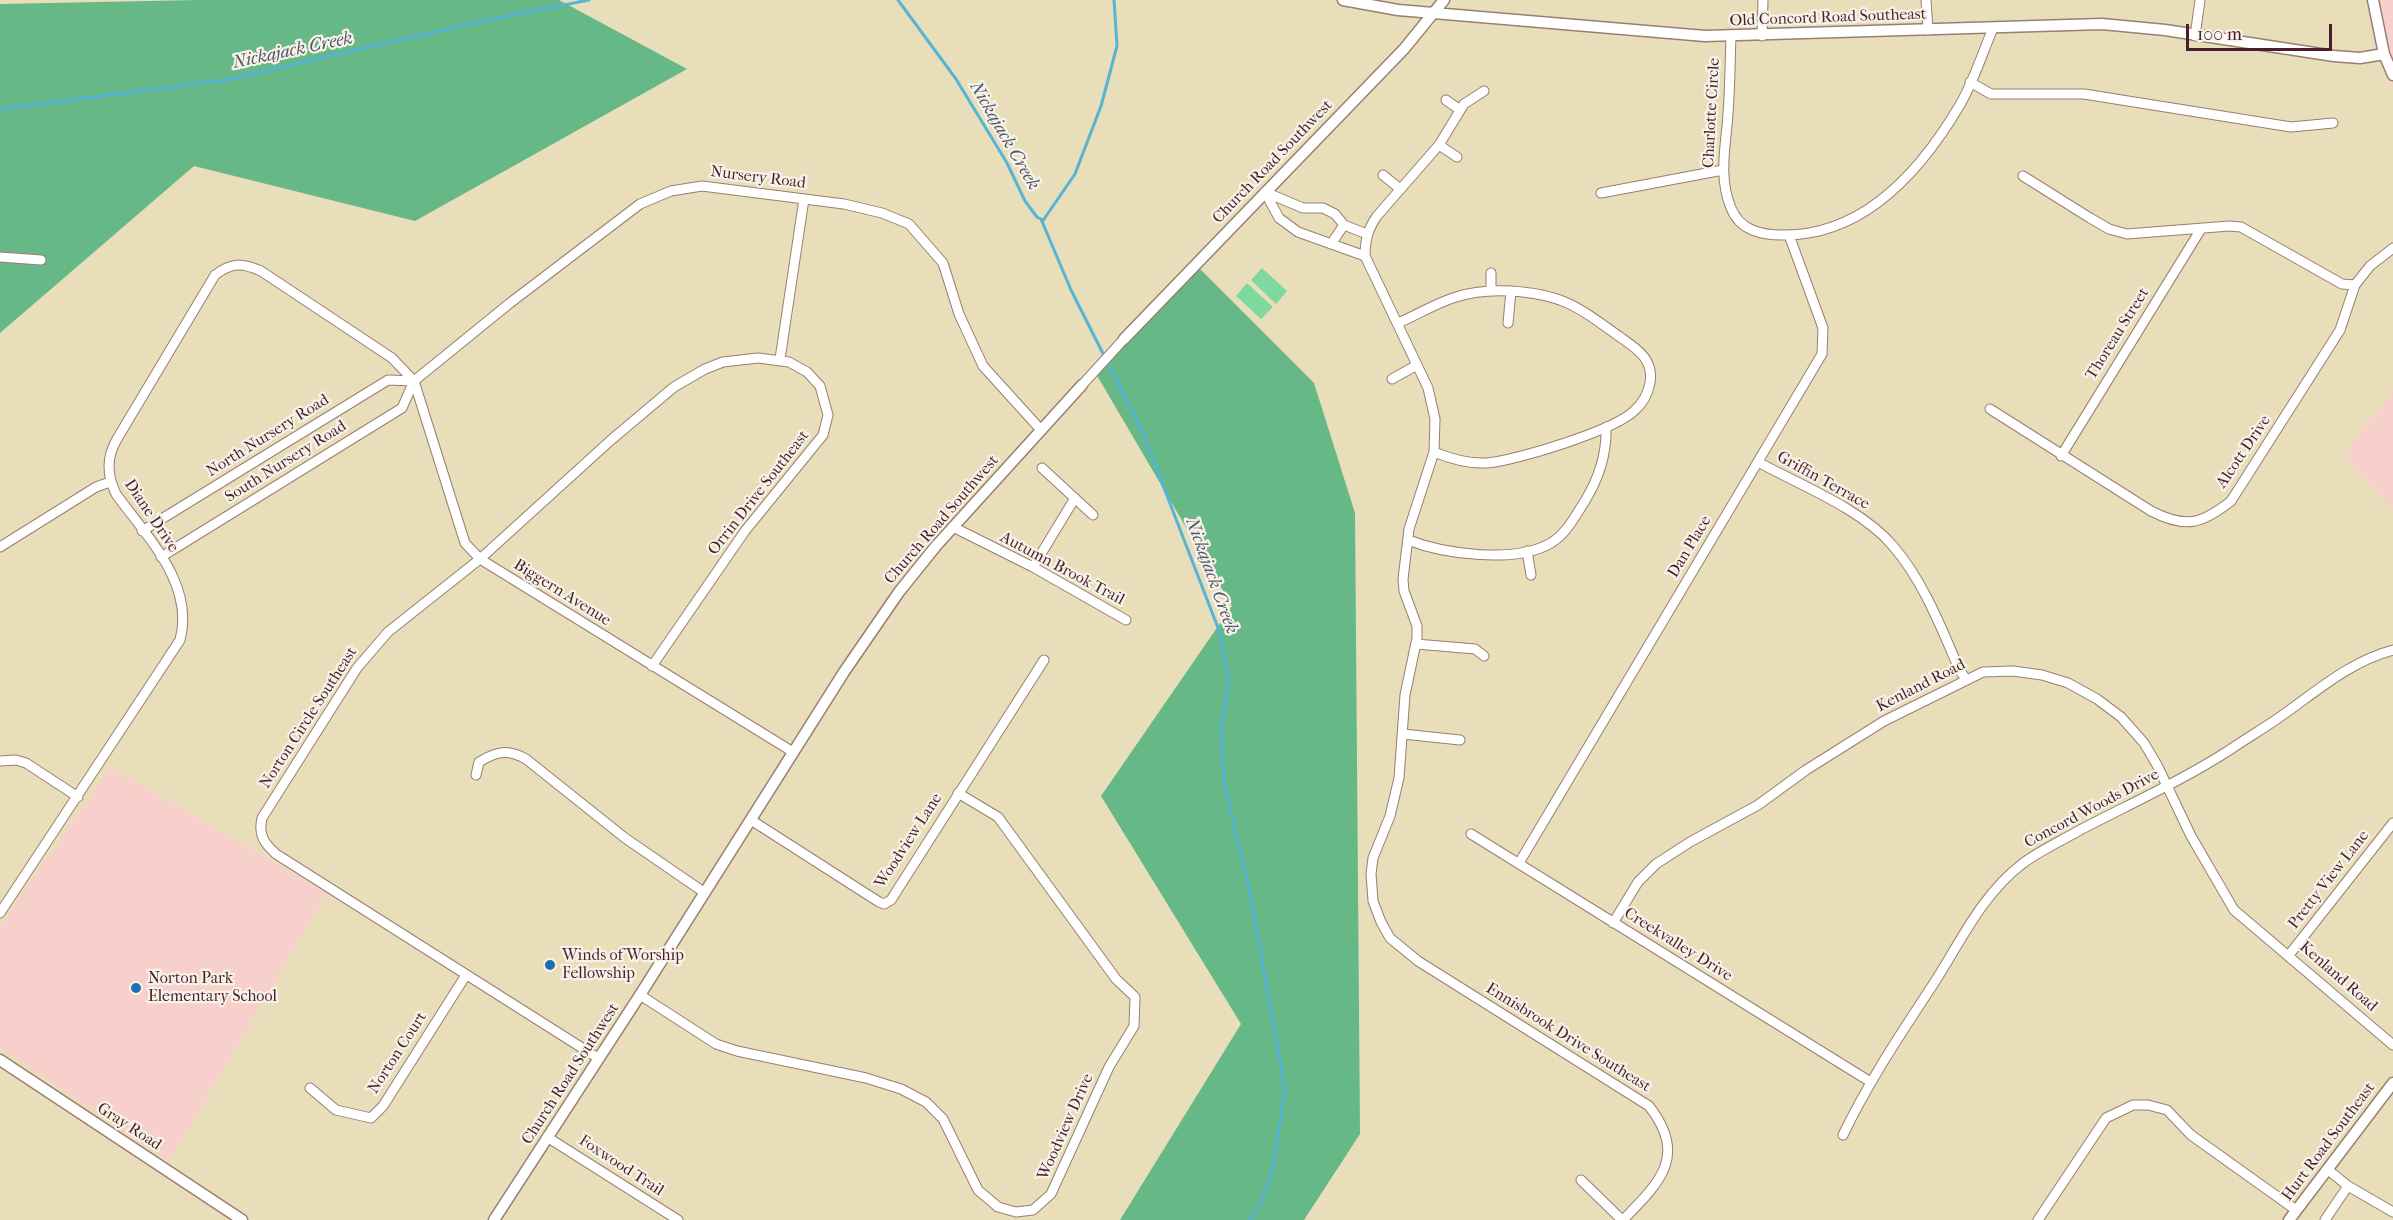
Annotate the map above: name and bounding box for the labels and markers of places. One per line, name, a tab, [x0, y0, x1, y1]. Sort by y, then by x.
place label: Winds of Worship Fellowship	[562, 946, 684, 984]
marker: Winds of Worship Fellowship	[543, 958, 557, 972]
place label: Norton Park Elementary School	[148, 969, 277, 1007]
marker: Norton Park Elementary School	[129, 981, 143, 995]

